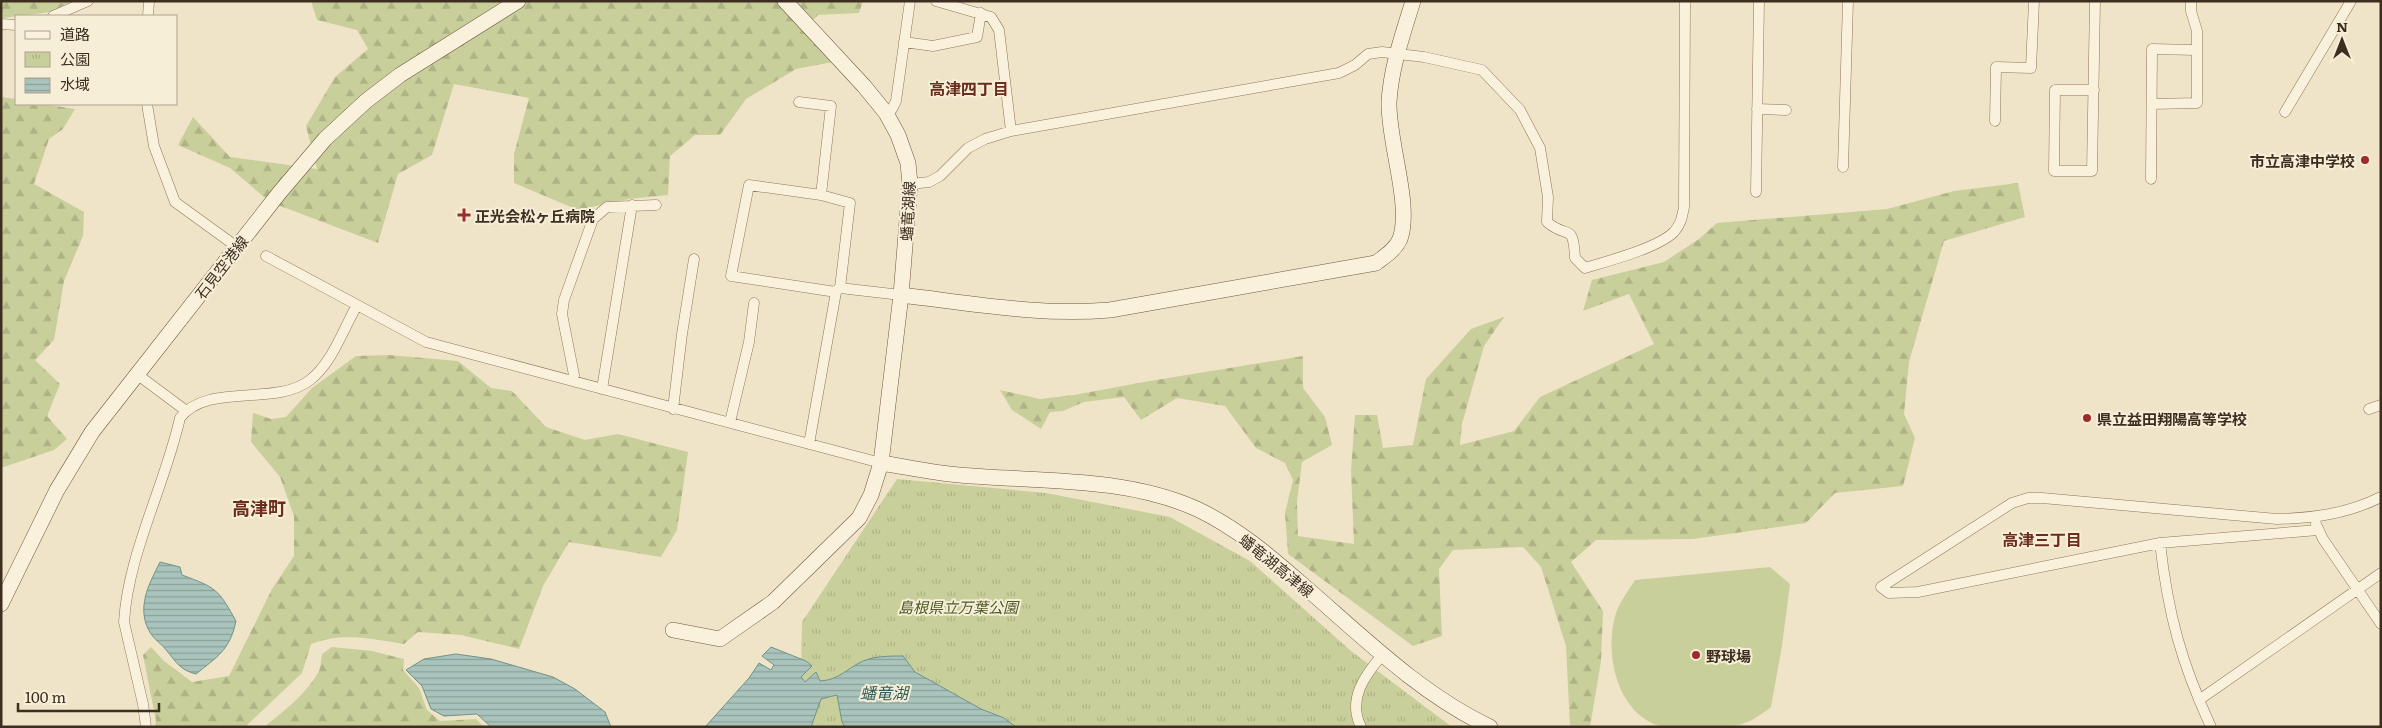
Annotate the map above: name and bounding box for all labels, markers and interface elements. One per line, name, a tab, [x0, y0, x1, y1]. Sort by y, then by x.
legend	[15, 15, 178, 105]
north arrow	[2317, 15, 2367, 65]
text: N	[2336, 16, 2348, 36]
text: 道路	[60, 22, 90, 45]
text: 公園	[60, 47, 90, 70]
text: 水域	[60, 72, 90, 95]
district label: 高津四丁目	[929, 76, 1009, 100]
place label: 市立高津中学校	[2250, 149, 2355, 172]
marker: 市立高津中学校	[2359, 154, 2371, 166]
street label: 蟠竜湖線	[894, 180, 920, 242]
place label: 正光会松ヶ丘病院	[475, 204, 595, 227]
marker: 正光会松ヶ丘病院	[457, 208, 471, 222]
street label: 石見空港線	[189, 230, 253, 304]
place label: 県立益田翔陽高等学校	[2097, 407, 2247, 430]
marker: 県立益田翔陽高等学校	[2081, 412, 2093, 424]
district label: 高津町	[232, 494, 286, 521]
district label: 高津三丁目	[2002, 527, 2082, 551]
street label: 蟠竜湖高津線	[1235, 528, 1319, 602]
park label: 島根県立万葉公園	[898, 595, 1020, 618]
place label: 野球場	[1706, 644, 1751, 667]
marker: 野球場	[1690, 649, 1702, 661]
scale bar	[18, 680, 159, 712]
water label: 蟠竜湖	[860, 680, 911, 704]
text: 100 m	[25, 685, 66, 708]

